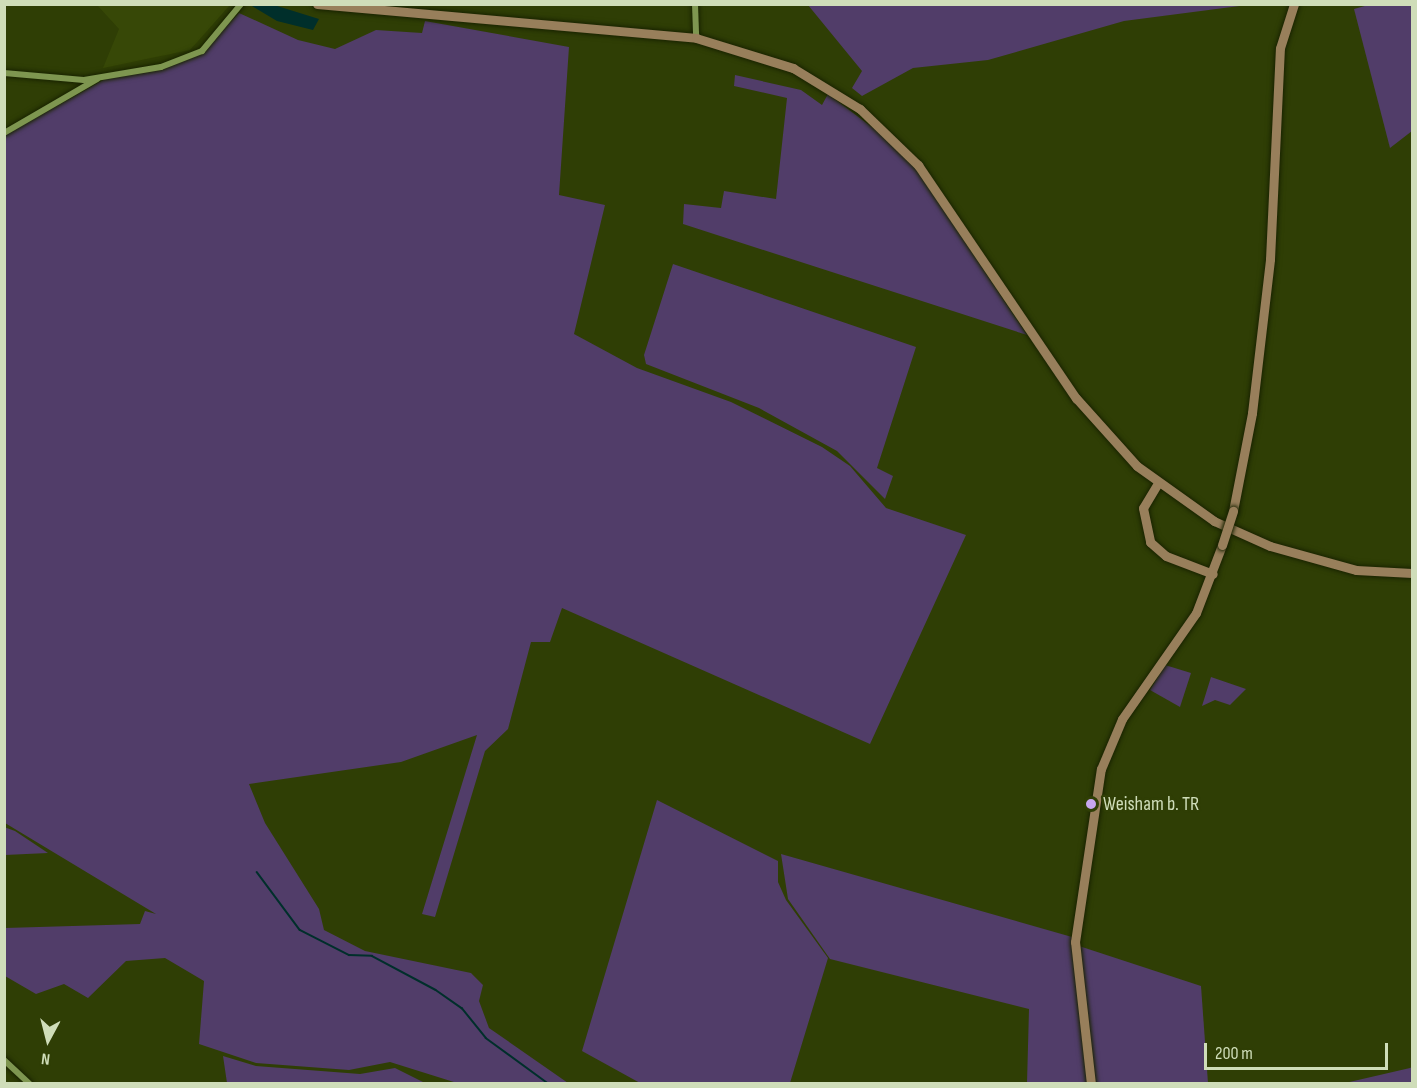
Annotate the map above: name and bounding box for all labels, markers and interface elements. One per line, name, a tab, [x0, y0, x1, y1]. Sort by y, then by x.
place label: Weisham b. TR	[1103, 792, 1199, 816]
marker: Weisham b. TR	[1084, 797, 1098, 811]
north arrow	[18, 1010, 78, 1070]
scale bar	[1207, 1031, 1392, 1069]
text: 200 m	[1215, 1043, 1253, 1064]
text: N	[40, 1048, 51, 1068]

